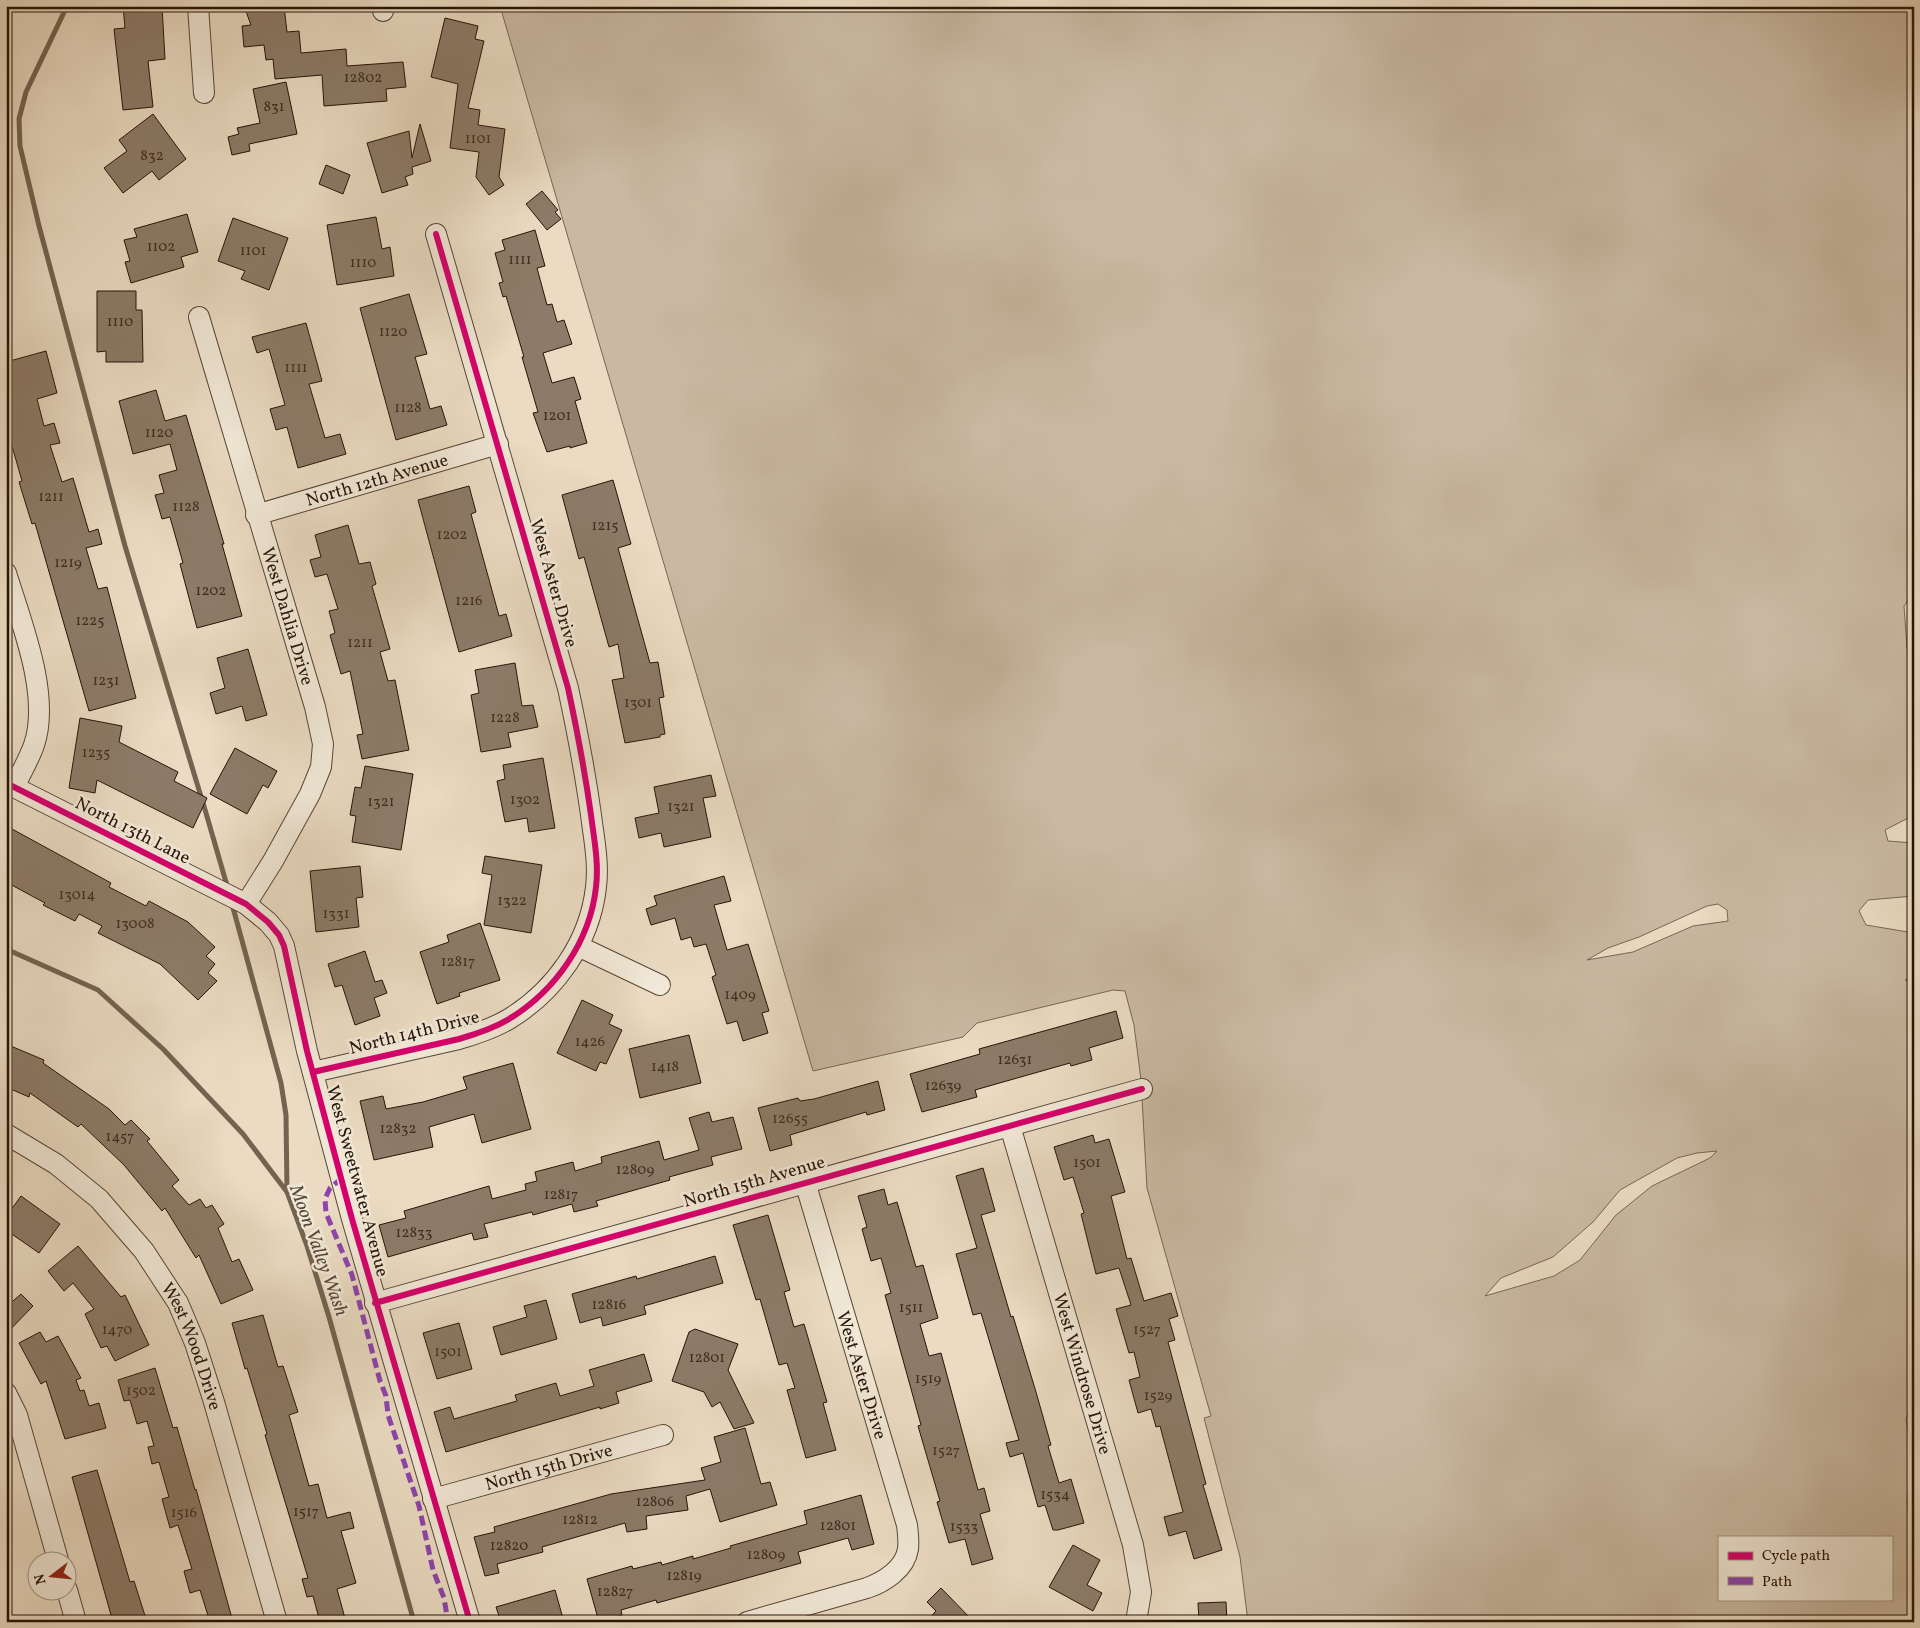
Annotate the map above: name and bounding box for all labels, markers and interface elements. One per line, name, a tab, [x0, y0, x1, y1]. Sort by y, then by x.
house number: 12802	[344, 68, 382, 89]
house number: 831	[263, 97, 285, 118]
house number: 1101	[465, 129, 491, 150]
house number: 832	[140, 146, 164, 167]
house number: 1102	[147, 237, 175, 258]
house number: 1101	[240, 241, 266, 262]
house number: 1111	[508, 250, 532, 271]
house number: 1110	[350, 253, 376, 274]
house number: 1110	[107, 312, 133, 333]
house number: 1120	[379, 322, 407, 343]
house number: 1111	[284, 358, 308, 379]
house number: 1128	[394, 398, 422, 419]
house number: 1201	[543, 406, 571, 427]
house number: 1120	[145, 423, 173, 444]
street label: North 12th Avenue	[303, 448, 452, 514]
house number: 1211	[38, 487, 64, 508]
house number: 1128	[172, 497, 200, 518]
street label: West Aster Drive	[522, 516, 583, 651]
house number: 1215	[592, 516, 618, 537]
house number: 1202	[437, 525, 467, 546]
street label: West Dahlia Drive	[254, 544, 319, 689]
house number: 1219	[54, 553, 82, 574]
house number: 1202	[196, 581, 226, 602]
house number: 1216	[455, 591, 483, 612]
house number: 1225	[75, 611, 105, 632]
house number: 1211	[347, 633, 373, 654]
house number: 1231	[93, 671, 119, 692]
house number: 1301	[624, 693, 652, 714]
house number: 1228	[490, 708, 520, 729]
house number: 1235	[82, 743, 110, 764]
house number: 1302	[510, 790, 540, 811]
street label: North 13th Lane	[70, 792, 194, 871]
house number: 1321	[367, 792, 395, 813]
house number: 1321	[667, 797, 695, 818]
house number: 13014	[58, 885, 96, 906]
house number: 1322	[497, 891, 527, 912]
house number: 1331	[323, 904, 349, 925]
house number: 13008	[115, 914, 155, 935]
house number: 12817	[441, 952, 475, 973]
house number: 1409	[724, 985, 756, 1006]
street label: North 14th Drive	[347, 1005, 482, 1062]
house number: 1426	[575, 1032, 605, 1053]
house number: 12631	[998, 1050, 1032, 1071]
house number: 1418	[651, 1057, 679, 1078]
house number: 12639	[925, 1076, 961, 1097]
street label: West Sweetwater Avenue	[319, 1083, 394, 1280]
house number: 12655	[772, 1109, 808, 1130]
house number: 12832	[379, 1119, 417, 1140]
house number: 1457	[106, 1127, 134, 1148]
street label: North 15th Avenue	[681, 1150, 828, 1215]
house number: 1501	[1073, 1153, 1101, 1174]
house number: 12809	[616, 1160, 654, 1181]
water label: Moon Valley Wash	[282, 1180, 354, 1320]
house number: 12817	[544, 1185, 578, 1206]
house number: 12833	[396, 1223, 432, 1244]
street label: West Wood Drive	[154, 1278, 227, 1413]
street label: West Windrose Drive	[1046, 1290, 1117, 1458]
house number: 12816	[592, 1295, 626, 1316]
house number: 1511	[899, 1298, 923, 1319]
street label: West Aster Drive	[829, 1308, 892, 1443]
house number: 1470	[102, 1320, 132, 1341]
house number: 1527	[1133, 1320, 1161, 1341]
house number: 1501	[434, 1342, 462, 1363]
house number: 12801	[689, 1348, 725, 1369]
house number: 1519	[915, 1369, 942, 1390]
house number: 1502	[126, 1381, 156, 1402]
house number: 1529	[1144, 1386, 1173, 1407]
street label: North 15th Drive	[482, 1439, 616, 1498]
house number: 1527	[932, 1441, 960, 1462]
house number: 1534	[1040, 1485, 1070, 1506]
house number: 12806	[636, 1492, 674, 1513]
house number: 1517	[293, 1502, 319, 1523]
house number: 1516	[171, 1503, 197, 1524]
house number: 12812	[562, 1510, 598, 1531]
house number: 12801	[820, 1516, 856, 1537]
house number: 1533	[950, 1517, 978, 1538]
house number: 12820	[490, 1536, 528, 1557]
legend	[1718, 1536, 1892, 1600]
house number: 12809	[747, 1545, 785, 1566]
text: Cycle path	[1762, 1546, 1830, 1567]
north arrow	[28, 1550, 78, 1600]
house number: 12819	[666, 1566, 702, 1587]
text: N	[30, 1572, 51, 1587]
text: Path	[1762, 1572, 1792, 1593]
house number: 12827	[597, 1582, 633, 1603]

